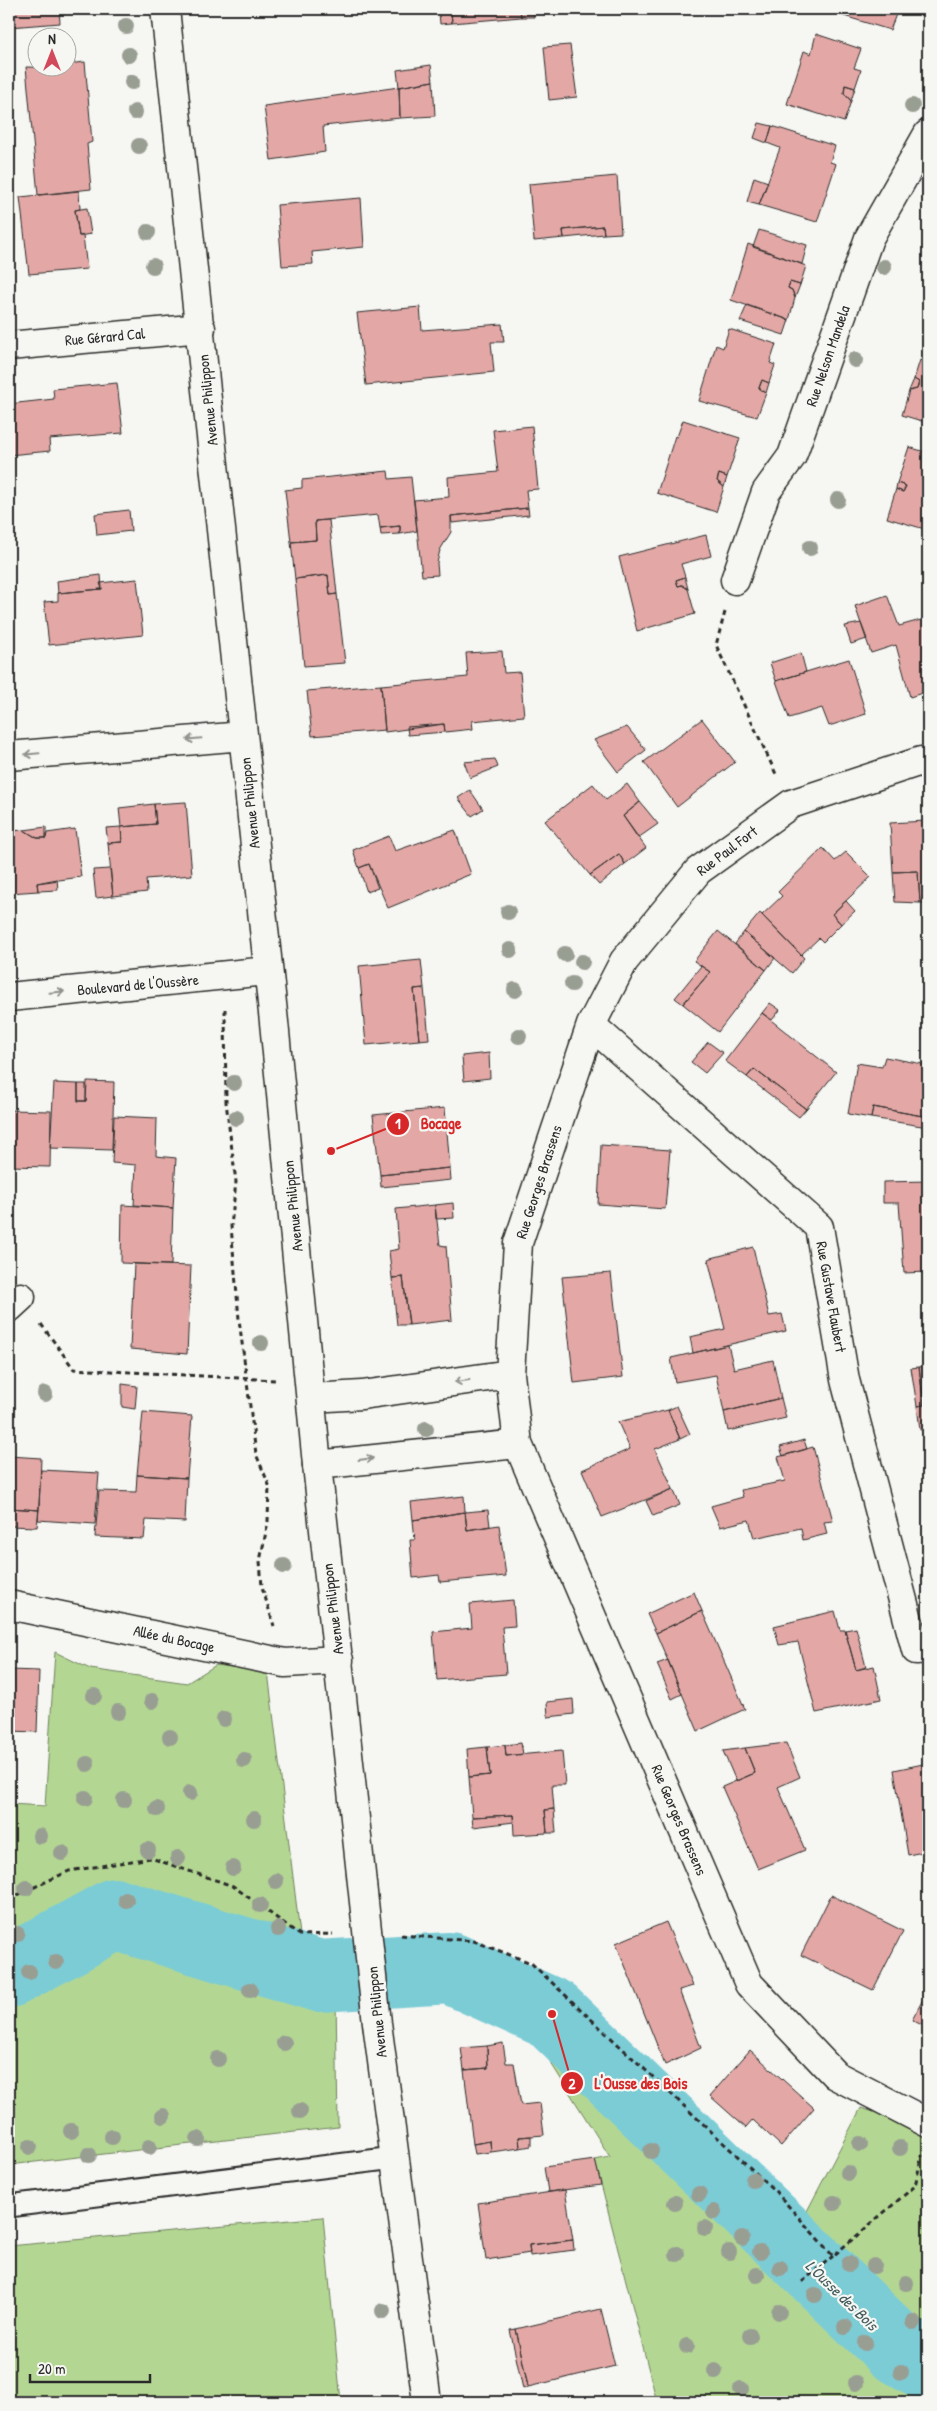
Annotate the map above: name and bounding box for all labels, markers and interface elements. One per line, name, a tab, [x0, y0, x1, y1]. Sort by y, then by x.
north arrow	[28, 28, 78, 78]
text: N	[48, 29, 56, 48]
street label: Rue Nelson Mandela	[800, 302, 855, 409]
street label: Rue Gérard Cal	[64, 323, 146, 350]
street label: Avenue Philippon	[192, 353, 223, 447]
one-way arrow	[187, 734, 203, 744]
one-way arrow	[25, 749, 41, 759]
street label: Avenue Philippon	[234, 756, 265, 850]
street label: Rue Paul Fort	[692, 820, 762, 880]
street label: Boulevard de l'Oussère	[76, 969, 200, 1000]
one-way arrow	[49, 988, 65, 997]
callout: Bocage	[386, 1108, 472, 1139]
text: Bocage	[421, 1112, 462, 1135]
text: 1	[395, 1113, 401, 1134]
street label: Rue Georges Brassens	[510, 1122, 567, 1241]
street label: Avenue Philippon	[277, 1159, 308, 1253]
street label: Rue Gustave Flaubert	[811, 1240, 852, 1355]
one-way arrow	[454, 1376, 470, 1386]
one-way arrow	[358, 1454, 374, 1464]
street label: Avenue Philippon	[316, 1562, 348, 1656]
street label: Allée du Bocage	[132, 1620, 217, 1657]
street label: Rue Georges Brassens	[647, 1761, 712, 1879]
street label: Avenue Philippon	[361, 1965, 392, 2059]
callout: L'Ousse des Bois	[559, 2068, 697, 2099]
text: L'Ousse des Bois	[595, 2072, 688, 2094]
text: 2	[568, 2073, 576, 2094]
water label: L'Ousse des Bois	[801, 2255, 884, 2336]
scale bar	[30, 2351, 150, 2383]
text: 20 m	[38, 2358, 65, 2379]

